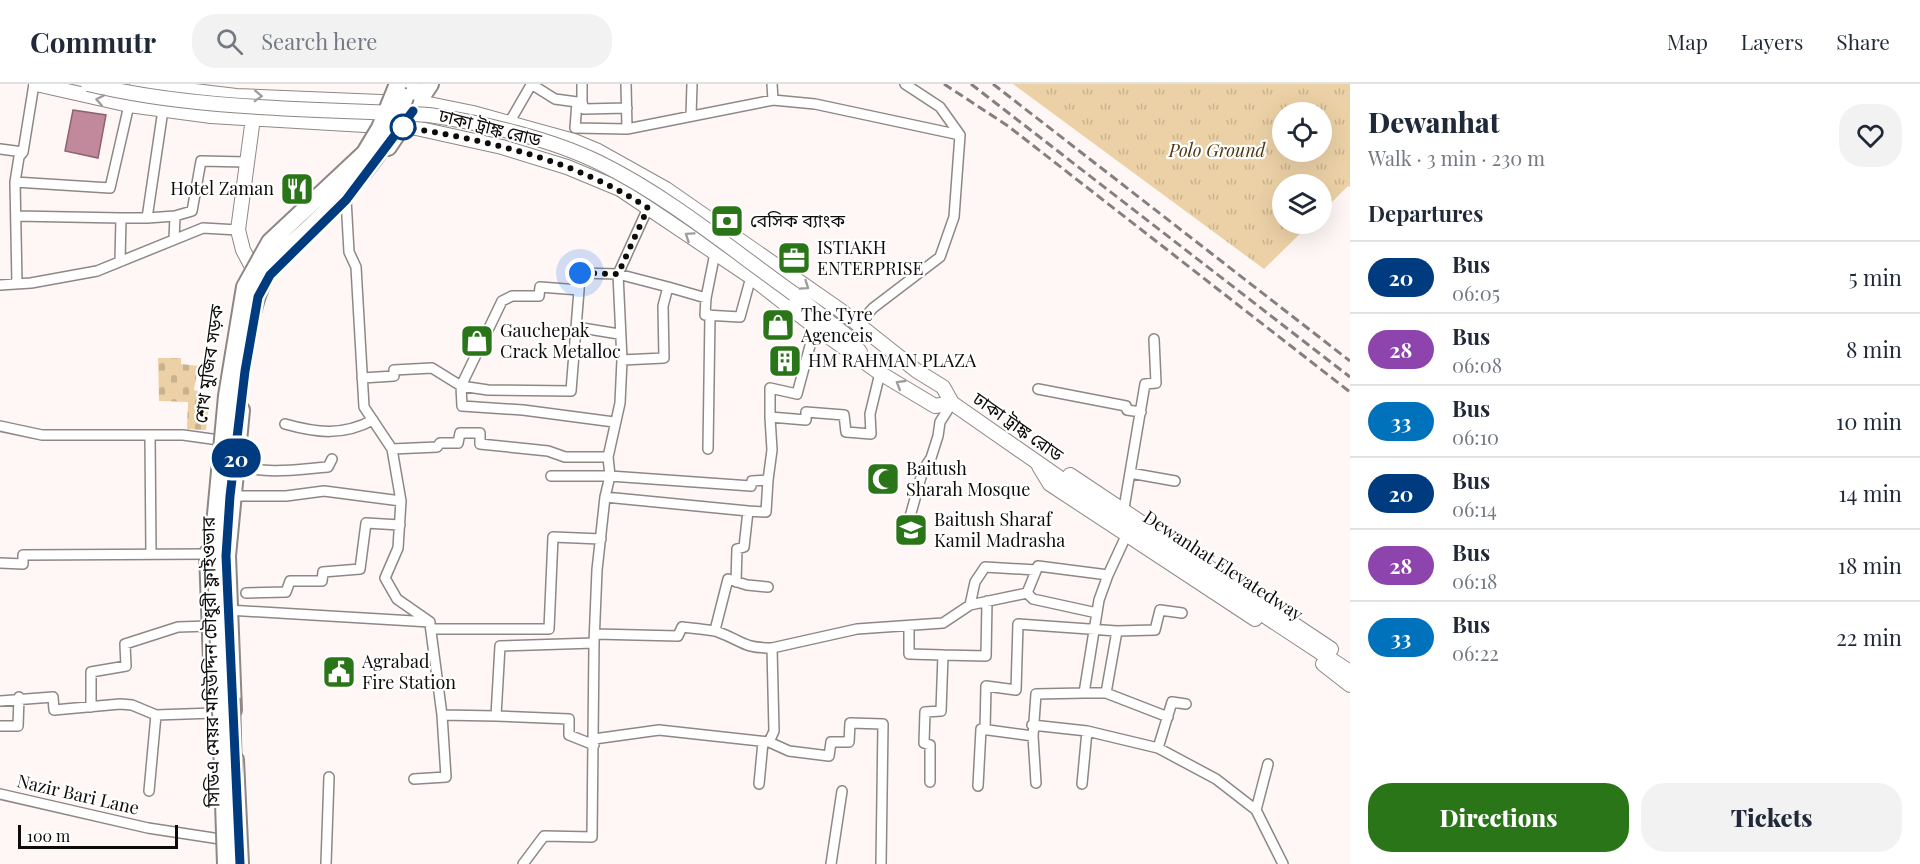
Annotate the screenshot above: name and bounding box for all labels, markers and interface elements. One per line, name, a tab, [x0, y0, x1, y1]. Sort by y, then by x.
search box	[192, 14, 612, 68]
text: Commutr	[30, 23, 156, 60]
icon: search	[213, 25, 246, 58]
text: Search here	[261, 26, 377, 56]
text: Map	[1667, 27, 1708, 55]
text: Layers	[1741, 27, 1803, 55]
text: Share	[1836, 27, 1890, 55]
one-way arrow	[254, 90, 263, 103]
one-way arrow	[95, 94, 105, 107]
street label: ঢাকা ট্রাঙ্ক রোড	[435, 102, 544, 151]
map controls	[1272, 102, 1332, 234]
button: locate	[1272, 102, 1332, 162]
text: Dewanhat	[1368, 103, 1500, 140]
button: heart	[1839, 104, 1902, 167]
unlabelled marker	[390, 114, 416, 140]
park label: Polo Ground	[1168, 138, 1267, 162]
text: Walk · 3 min · 230 m	[1368, 144, 1545, 171]
restaurant icon: Hotel Zaman	[279, 171, 315, 207]
button: layers	[1272, 174, 1332, 234]
place label: Hotel Zaman	[170, 176, 274, 200]
text: Departures	[1368, 198, 1483, 228]
bank icon: বেসিক ব্যাংক	[709, 203, 745, 239]
place label: বেসিক ব্যাংক	[750, 208, 845, 232]
one-way arrow	[685, 232, 696, 243]
place label: ISTIAKH ENTERPRISE	[817, 235, 923, 280]
office icon: ISTIAKH ENTERPRISE	[776, 240, 812, 276]
text: Bus	[1452, 249, 1490, 279]
your location	[565, 258, 595, 288]
text: 5 min	[1849, 262, 1902, 292]
text: 20	[1389, 263, 1413, 291]
one-way arrow	[798, 279, 809, 290]
text: 06:05	[1452, 279, 1500, 306]
place label: The Tyre Agenceis	[800, 302, 873, 347]
street label: শেখ মুজিব সড়ক	[188, 303, 228, 425]
shop icon: The Tyre Agenceis	[760, 307, 796, 343]
place label: Gauchepak Crack Metalloc	[500, 318, 621, 363]
text: Bus	[1452, 321, 1490, 351]
shop icon: Gauchepak Crack Metalloc	[459, 323, 495, 359]
text: 8 min	[1846, 334, 1902, 364]
text: 28	[1390, 335, 1412, 363]
building icon: HM RAHMAN PLAZA	[767, 343, 803, 379]
place label: HM RAHMAN PLAZA	[808, 348, 977, 372]
text: 06:08	[1452, 351, 1502, 378]
one-way arrow	[896, 380, 906, 392]
street label: ঢাকা ট্রাঙ্ক রোড	[968, 386, 1069, 466]
text: Bus	[1452, 393, 1490, 423]
text: 10 min	[1836, 406, 1902, 436]
text: 33	[1391, 407, 1411, 435]
text: 06:10	[1452, 423, 1499, 450]
line badge: 20	[209, 438, 263, 478]
text: 20	[224, 444, 248, 472]
place label: Baitush Sharah Mosque	[906, 456, 1030, 501]
mosque icon: Baitush Sharah Mosque	[865, 461, 901, 497]
text: Bus	[1452, 465, 1490, 495]
text: 14 min	[1838, 478, 1902, 508]
text: 20	[1389, 479, 1413, 507]
text: 06:14	[1452, 495, 1497, 522]
street label: Dewanhat Elevatedway	[1139, 504, 1308, 626]
place label: Baitush Sharaf Kamil Madrasha	[934, 507, 1065, 552]
school or university icon: Baitush Sharaf Kamil Madrasha	[893, 512, 929, 548]
street label: সিডিএ মেয়র মহিউদ্দিন চৌধুরী ফ্লাইওভার	[195, 516, 225, 809]
text: Bus	[1452, 537, 1490, 567]
text: 18 min	[1838, 550, 1902, 580]
text: 28	[1390, 551, 1412, 579]
text: 06:18	[1452, 567, 1497, 594]
text: Bus	[1452, 609, 1490, 639]
text: 22 min	[1836, 622, 1902, 652]
text: 33	[1391, 623, 1411, 651]
text: 06:22	[1452, 639, 1499, 666]
place label: Agrabad Fire Station	[361, 649, 456, 694]
public building icon: Agrabad Fire Station	[321, 654, 357, 690]
street label: Nazir Bari Lane	[15, 768, 142, 820]
button: Directions	[1368, 783, 1629, 852]
button: Tickets	[1641, 783, 1902, 852]
scale bar	[18, 822, 178, 850]
text: 100 m	[27, 825, 70, 846]

